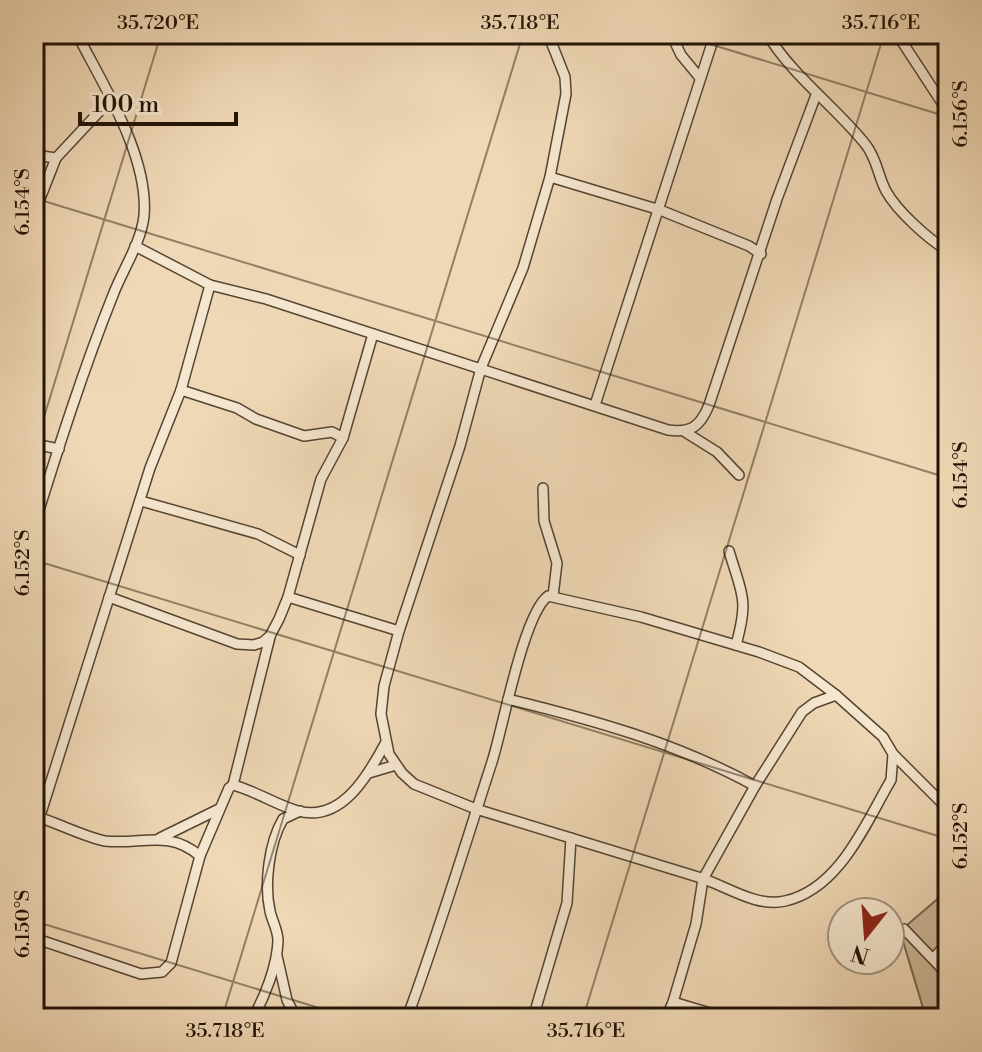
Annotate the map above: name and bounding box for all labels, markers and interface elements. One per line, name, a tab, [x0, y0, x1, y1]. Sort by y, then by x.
text: 35.720°E	[117, 11, 199, 36]
text: 35.718°E	[481, 11, 559, 36]
text: 35.716°E	[842, 11, 920, 36]
scale bar	[80, 76, 236, 126]
text: 6.156°S	[949, 80, 974, 148]
text: 100 m	[92, 90, 159, 120]
text: 6.154°S	[11, 168, 36, 236]
text: 6.154°S	[949, 441, 974, 509]
text: 6.152°S	[11, 530, 36, 596]
text: 6.152°S	[949, 803, 974, 869]
text: 6.150°S	[11, 890, 36, 958]
north arrow	[826, 896, 906, 976]
text: N	[848, 938, 873, 969]
text: 35.718°E	[186, 1019, 264, 1044]
text: 35.716°E	[547, 1019, 625, 1044]

